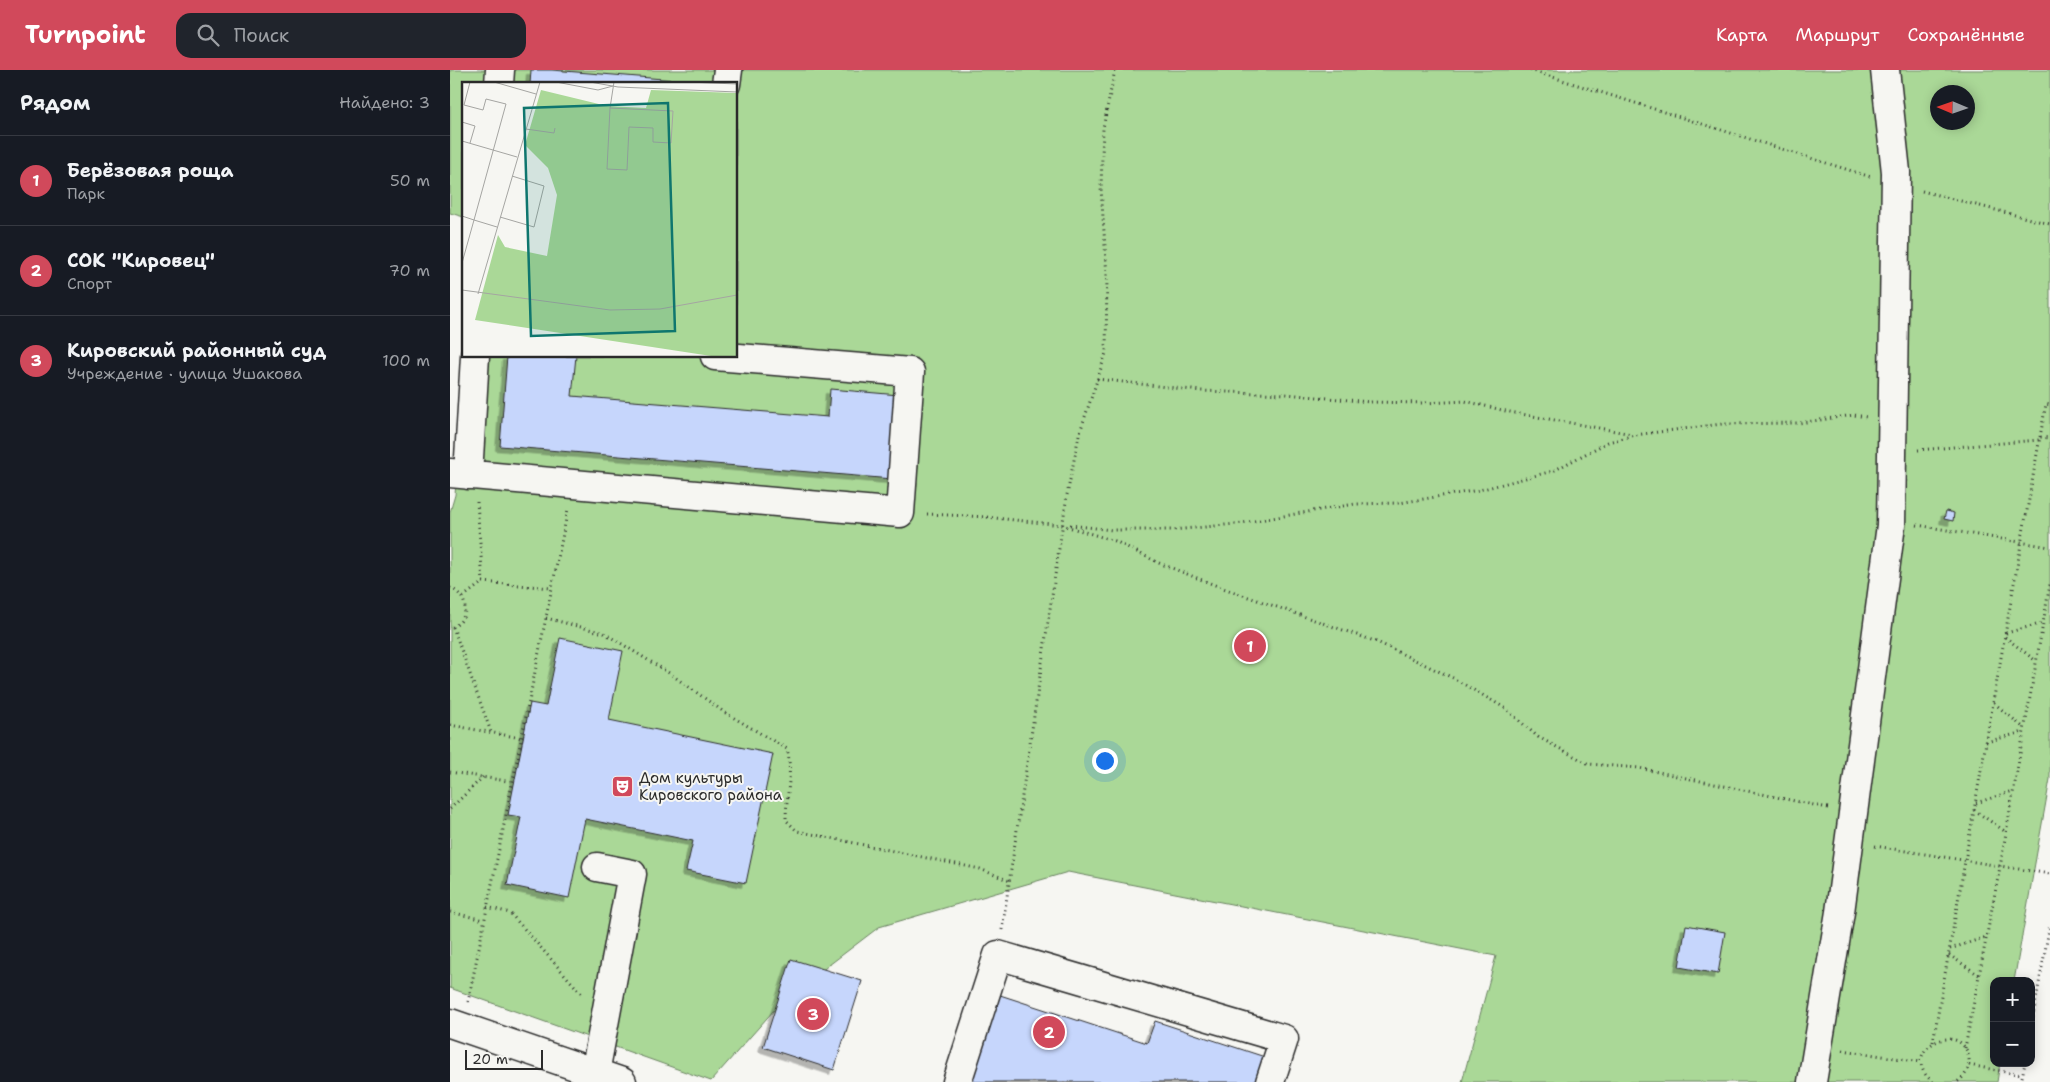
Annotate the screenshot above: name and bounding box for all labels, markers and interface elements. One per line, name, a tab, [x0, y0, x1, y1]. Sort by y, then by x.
search box	[176, 13, 526, 58]
text: Turnpoint	[25, 19, 146, 51]
icon: search	[194, 21, 222, 49]
text: Поиск	[234, 23, 289, 48]
text: Карта	[1716, 23, 1767, 47]
text: Маршрут	[1795, 23, 1879, 47]
text: Сохранённые	[1907, 23, 2025, 47]
inset map	[462, 82, 738, 358]
north arrow	[1930, 85, 1975, 130]
text: Рядом	[20, 89, 90, 117]
text: Найдено: 3	[339, 92, 430, 113]
text: Берёзовая роща	[67, 158, 234, 183]
text: 1	[32, 170, 40, 191]
text: 50 m	[390, 170, 430, 191]
text: Парк	[67, 183, 105, 204]
text: СОК "Кировец"	[67, 248, 215, 273]
text: 2	[30, 260, 42, 281]
text: 70 m	[389, 260, 430, 281]
text: Спорт	[67, 273, 112, 294]
text: Кировский районный суд	[67, 338, 326, 363]
text: 3	[30, 350, 42, 371]
text: 100 m	[382, 350, 430, 371]
text: Учреждение · улица Ушакова	[67, 363, 302, 384]
pin: 1	[1234, 627, 1266, 665]
your location	[1092, 748, 1118, 774]
place label: Дом культуры Кировского района	[639, 768, 783, 805]
theatre icon: Дом культуры Кировского района	[611, 775, 635, 799]
map controls	[1990, 977, 2035, 1067]
button: +	[1990, 977, 2035, 1022]
pin: 3	[797, 995, 829, 1033]
pin: 2	[1033, 1013, 1065, 1051]
button: −	[1990, 1022, 2035, 1067]
scale bar	[465, 1047, 542, 1070]
text: 20 m	[472, 1050, 508, 1068]

